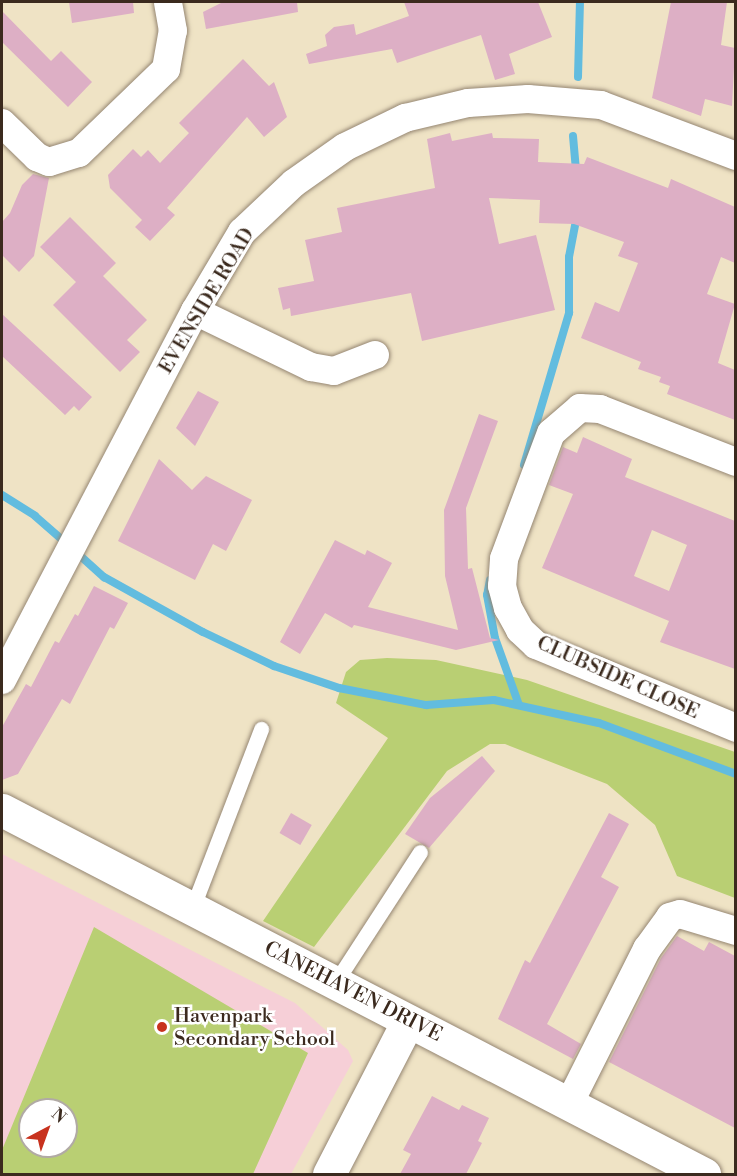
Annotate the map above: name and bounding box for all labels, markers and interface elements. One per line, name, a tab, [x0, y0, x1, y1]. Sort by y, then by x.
street label: EVENSIDE ROAD	[154, 224, 260, 378]
street label: CLUBSIDE CLOSE	[533, 631, 703, 725]
street label: CANEHAVEN DRIVE	[260, 937, 446, 1047]
place label: Havenpark Secondary School	[174, 1004, 335, 1051]
marker: Havenpark Secondary School	[155, 1020, 169, 1034]
north arrow	[18, 1098, 78, 1158]
text: N	[47, 1104, 70, 1128]

